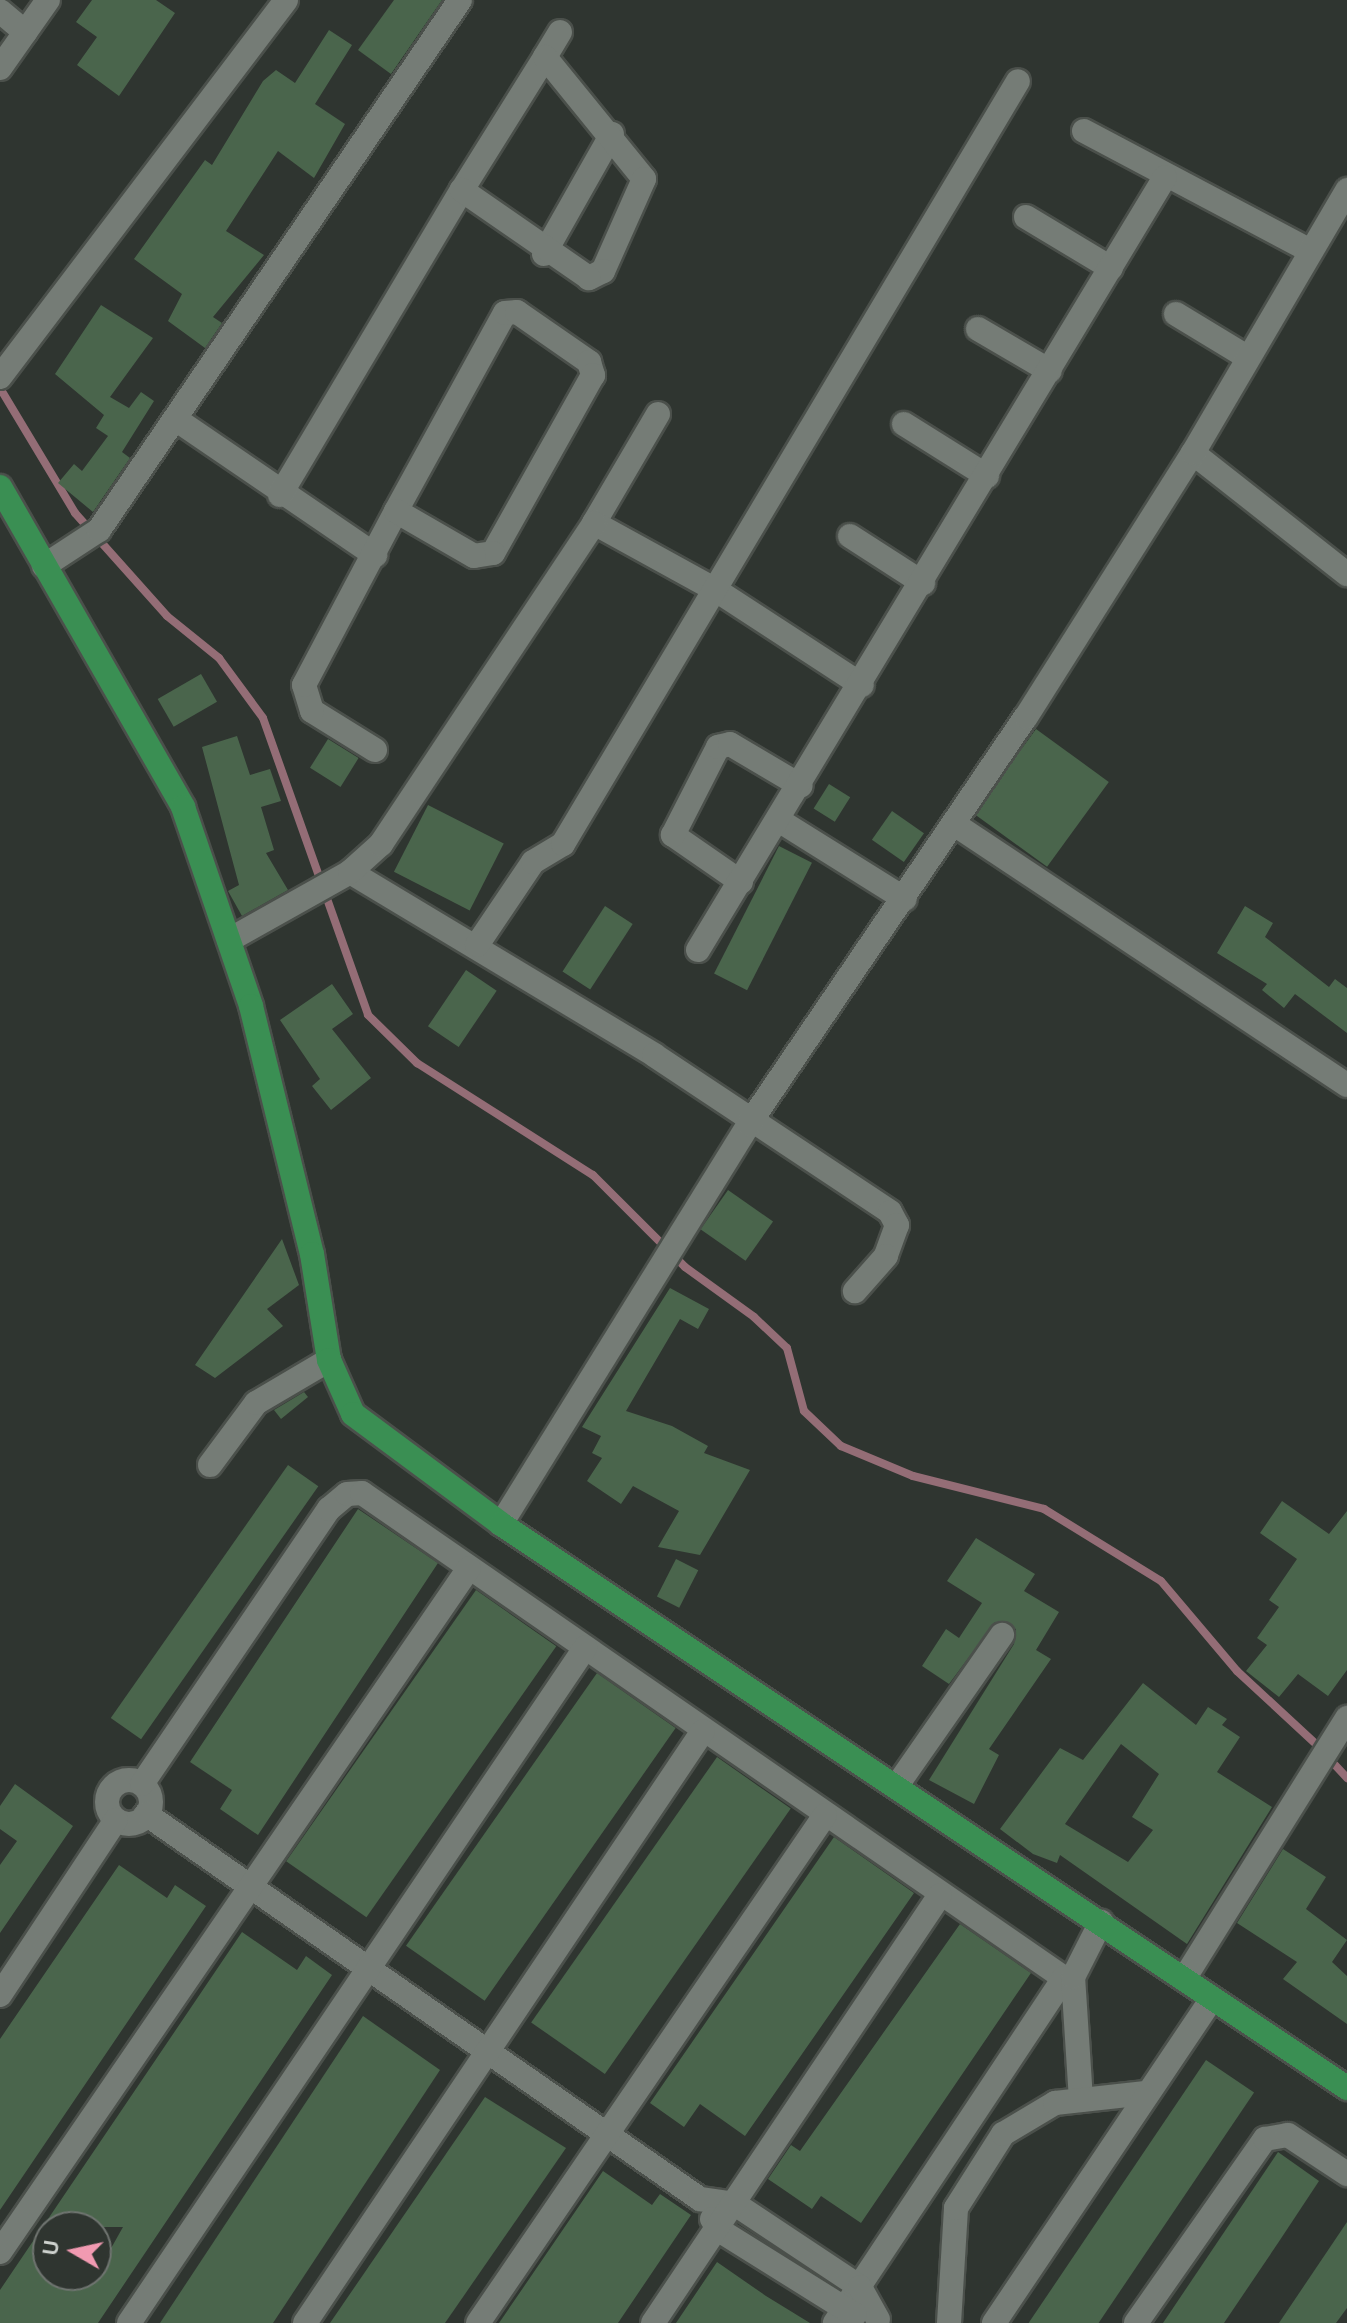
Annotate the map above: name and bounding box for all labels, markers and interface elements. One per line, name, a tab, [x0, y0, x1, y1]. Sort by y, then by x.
north arrow	[32, 2211, 112, 2291]
text: U	[35, 2238, 65, 2257]

